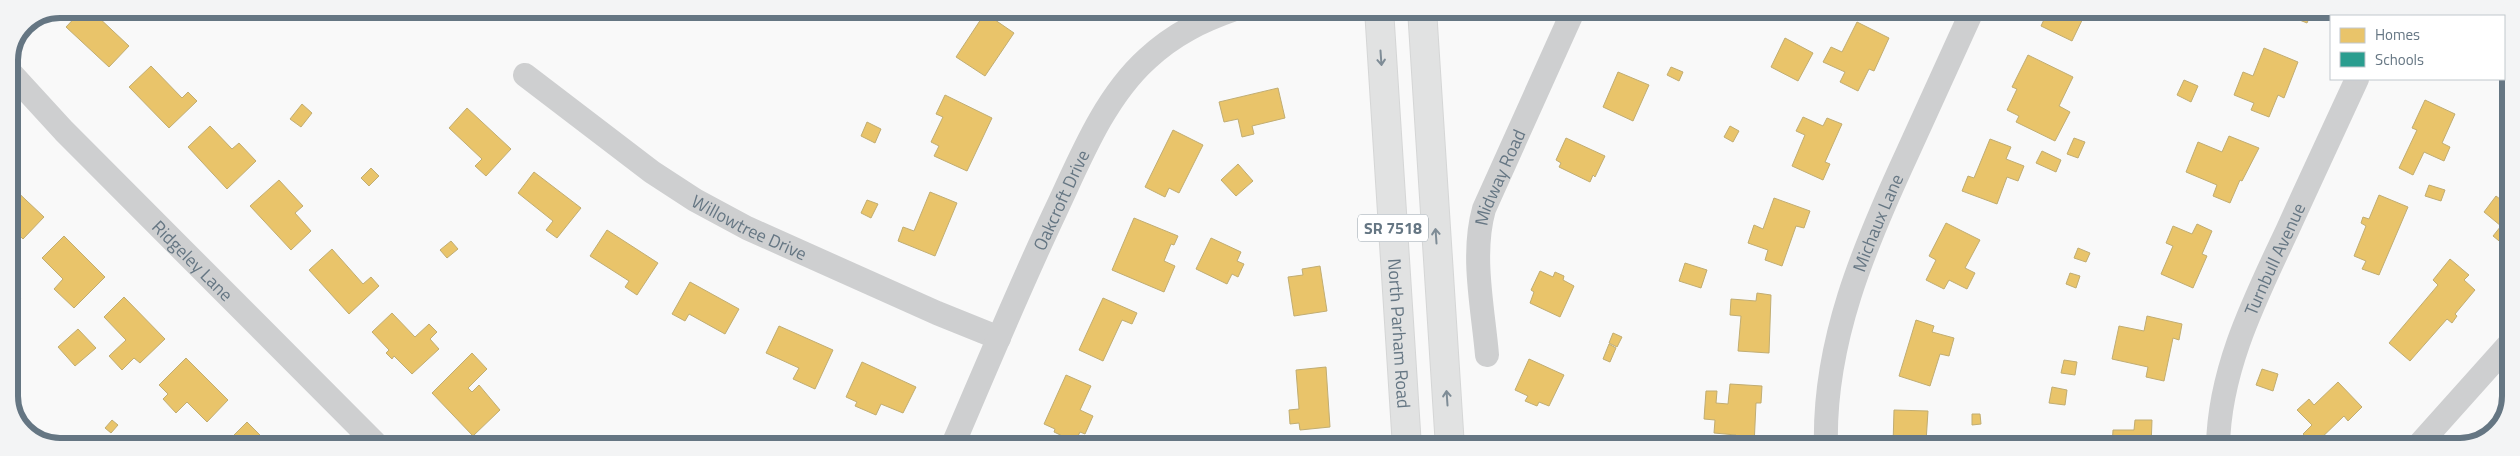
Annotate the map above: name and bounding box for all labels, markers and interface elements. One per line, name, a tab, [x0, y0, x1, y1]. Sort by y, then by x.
legend	[2330, 15, 2505, 80]
text: Homes	[2375, 23, 2420, 46]
text: Schools	[2375, 48, 2424, 71]
one-way arrow	[1377, 49, 1386, 65]
street label: Midway Road	[1467, 125, 1532, 228]
street label: Oakcroft Drive	[1026, 145, 1096, 255]
street label: Michaux Lane	[1845, 169, 1910, 275]
street label: Willowtree Drive	[687, 187, 811, 267]
street label: Turnbull Avenue	[2237, 198, 2312, 319]
street label: Ridgeley Lane	[146, 214, 240, 307]
road number: SR 7518	[1358, 214, 1428, 242]
one-way arrow	[1432, 229, 1441, 245]
street label: North Parham Road	[1381, 257, 1418, 409]
one-way arrow	[1442, 391, 1451, 407]

